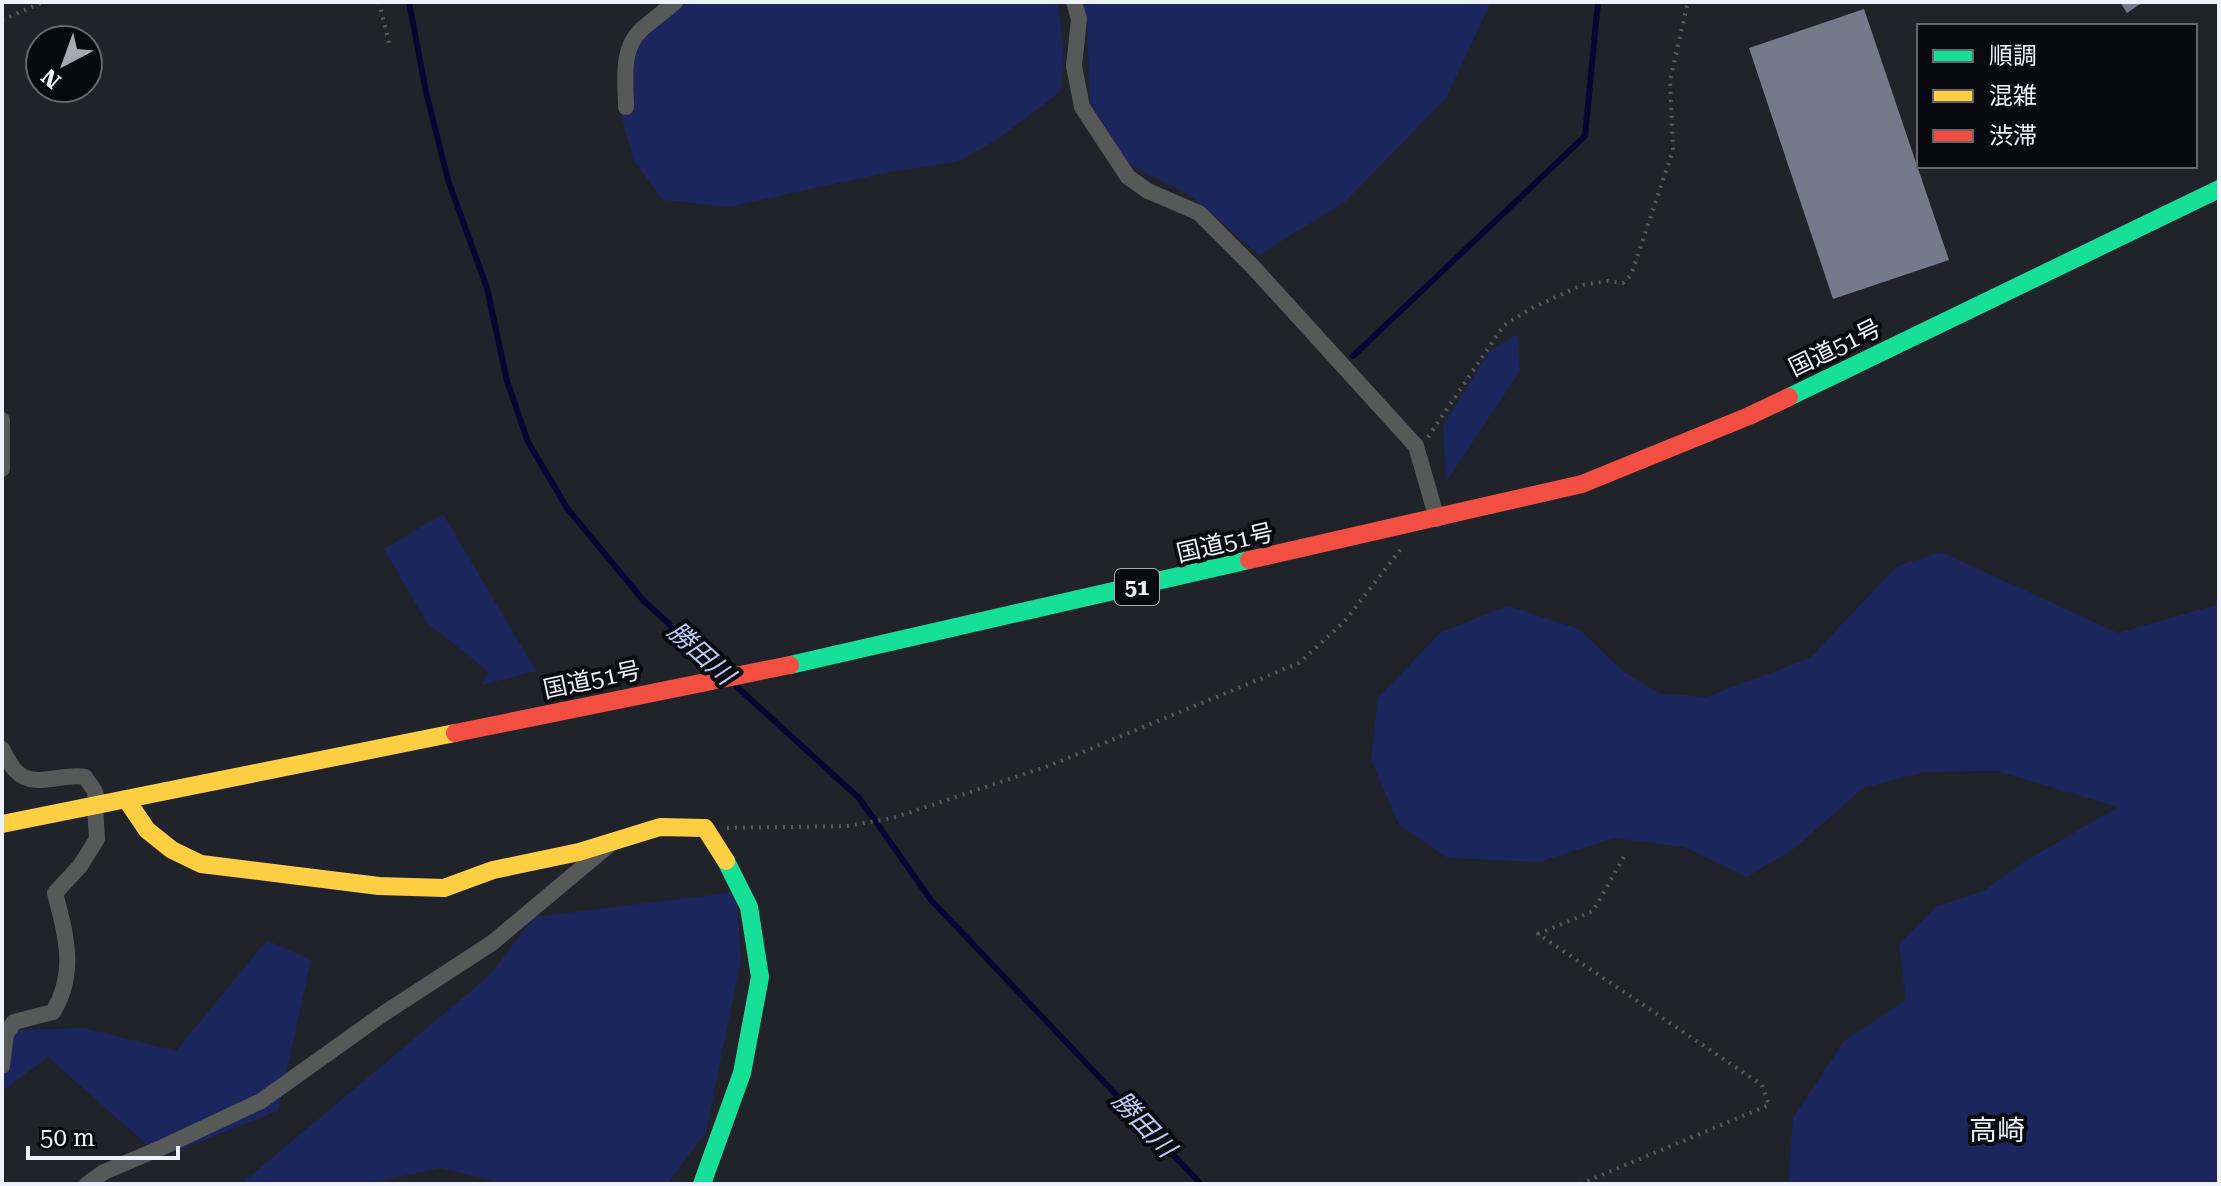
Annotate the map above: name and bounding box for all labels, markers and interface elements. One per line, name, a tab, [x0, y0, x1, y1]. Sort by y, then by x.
north arrow	[24, 24, 104, 104]
legend	[1917, 24, 2197, 168]
text: 順調	[1989, 42, 2037, 70]
text: N	[37, 64, 66, 94]
text: 混雑	[1989, 82, 2037, 110]
text: 渋滞	[1989, 122, 2037, 150]
street label: 国道51号	[1784, 314, 1886, 382]
street label: 国道51号	[1174, 518, 1276, 568]
road number: 51	[1115, 569, 1159, 605]
water label: 勝田川	[662, 616, 742, 692]
street label: 国道51号	[541, 656, 643, 704]
water label: 勝田川	[1106, 1085, 1184, 1165]
scale bar	[28, 1110, 178, 1160]
district label: 高崎	[1969, 1114, 2025, 1147]
text: 50 m	[40, 1124, 95, 1152]

